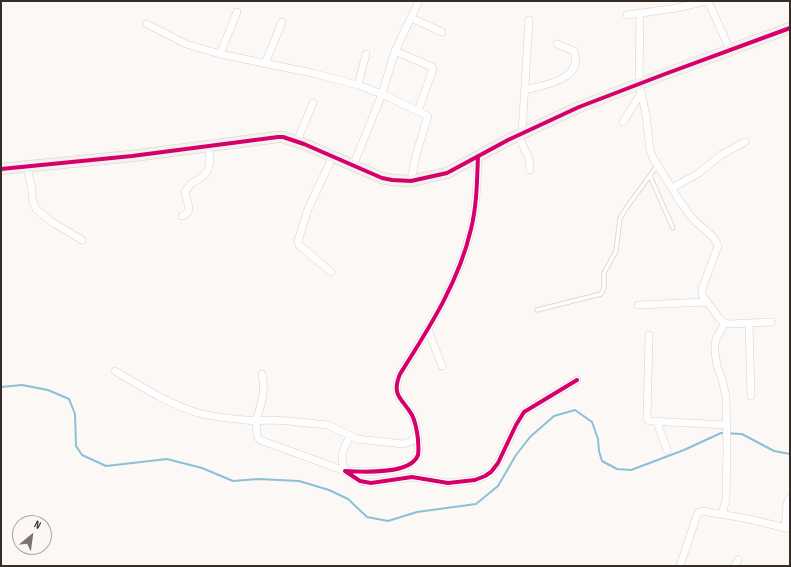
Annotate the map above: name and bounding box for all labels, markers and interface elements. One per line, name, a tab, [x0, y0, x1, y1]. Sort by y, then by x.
north arrow	[12, 515, 52, 555]
text: N	[32, 518, 43, 532]

